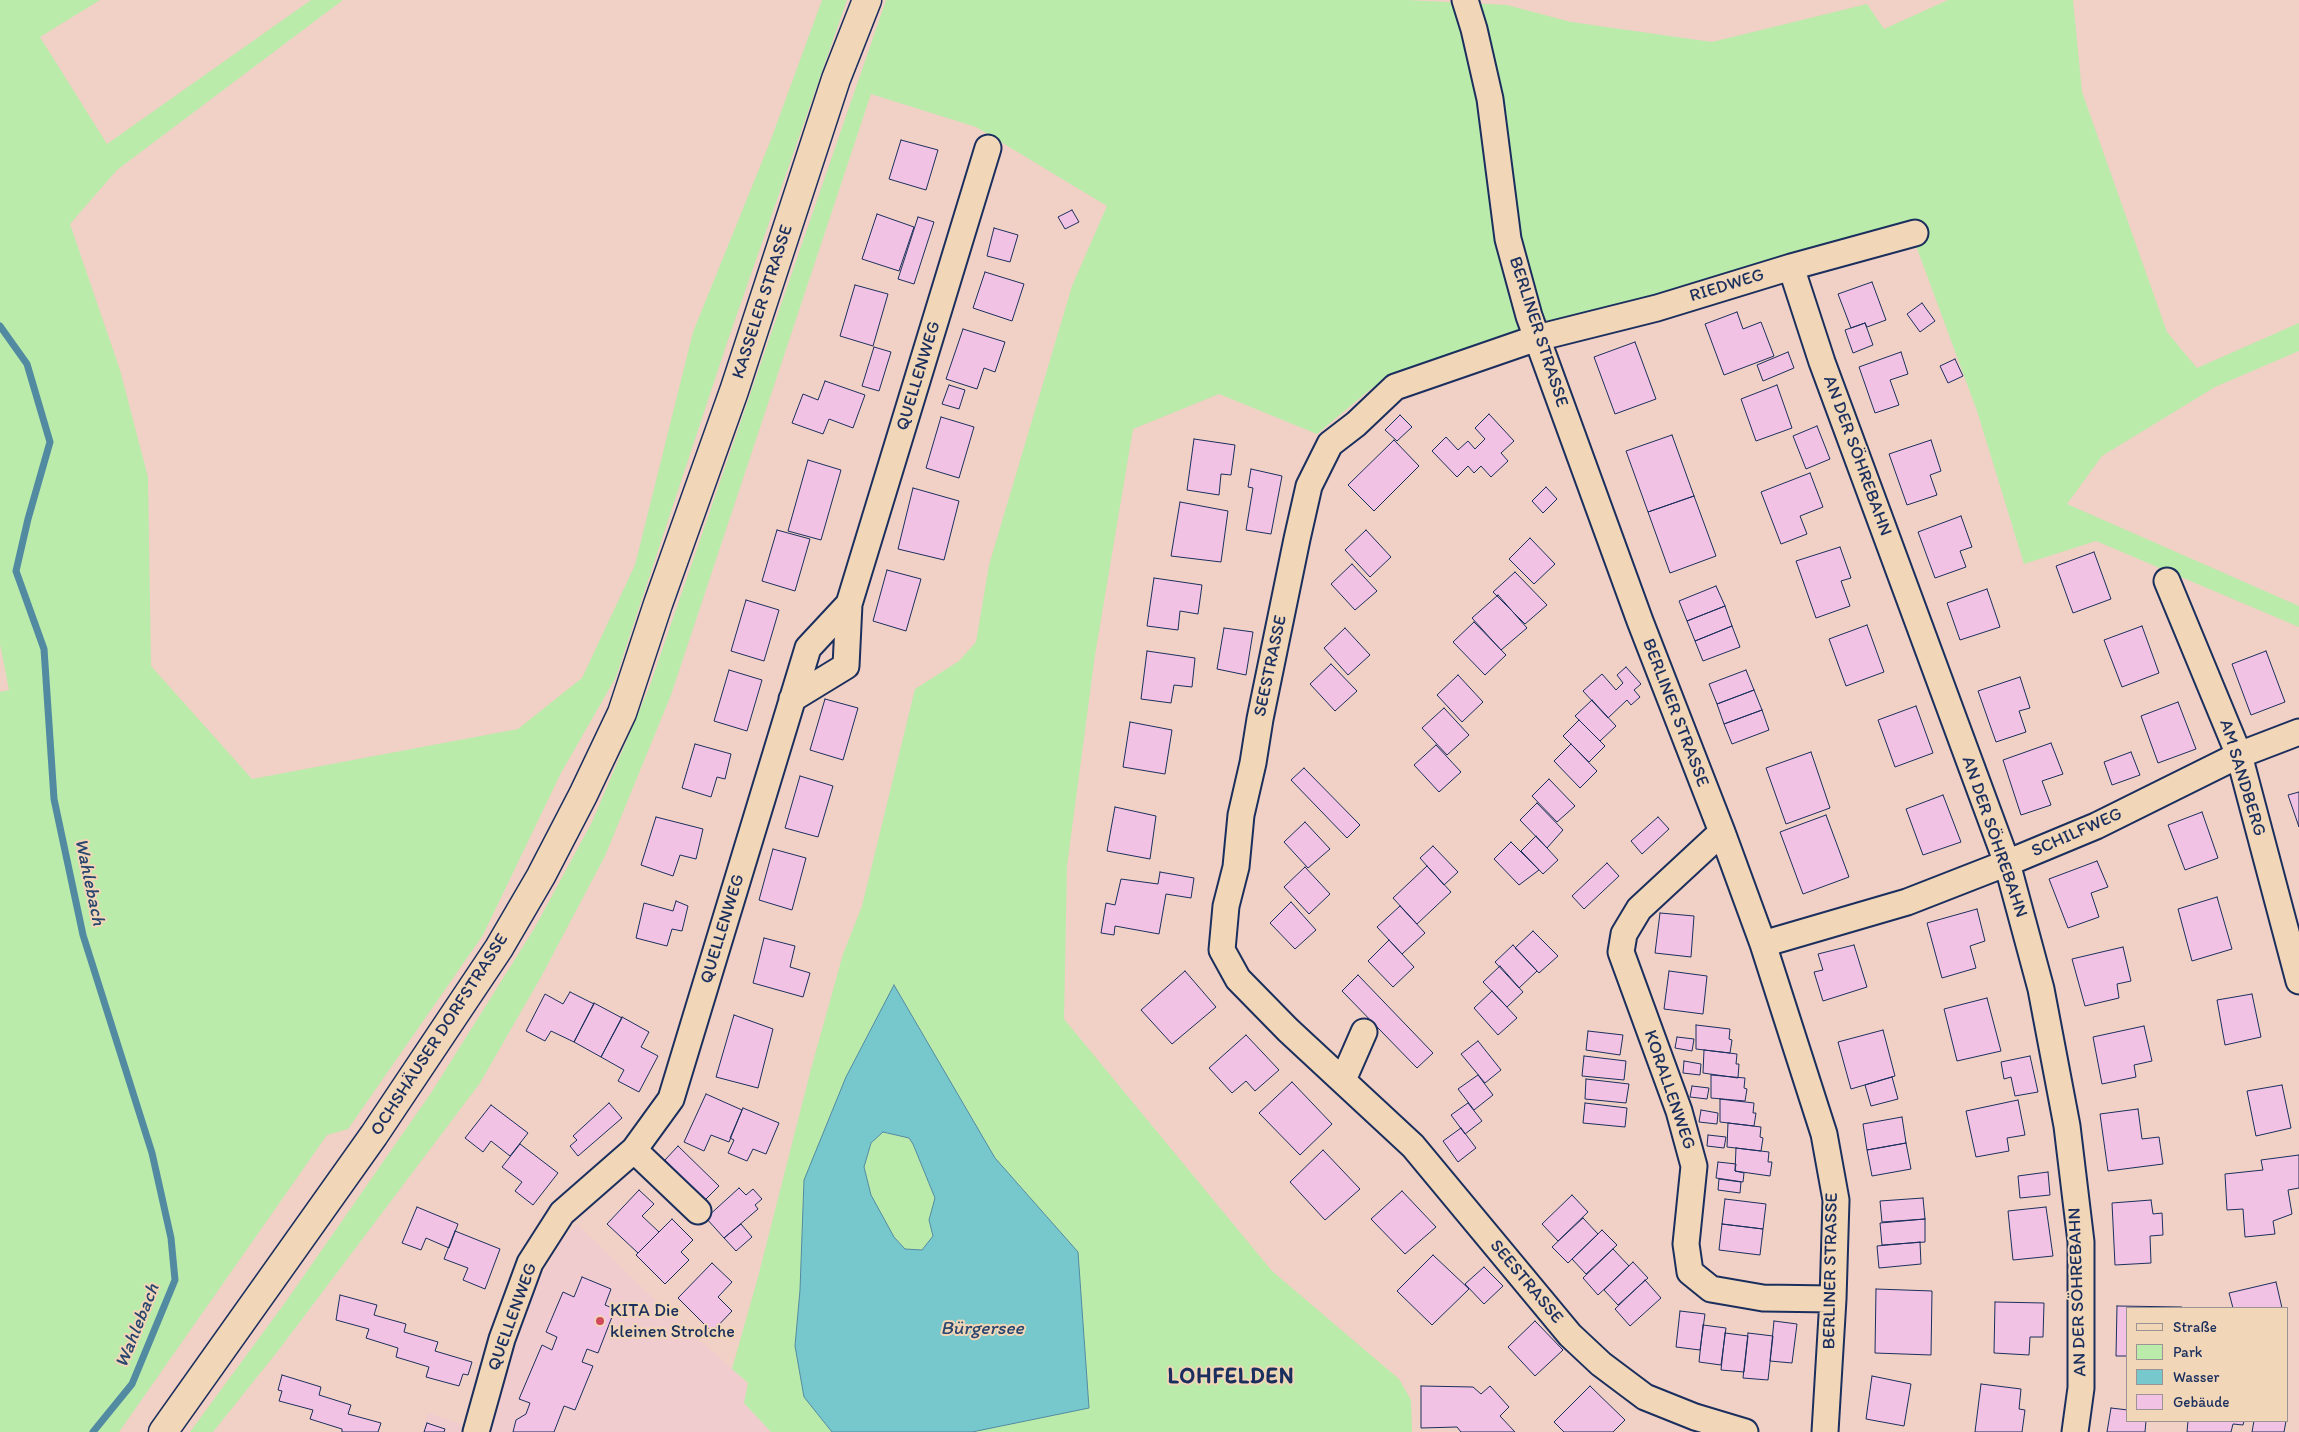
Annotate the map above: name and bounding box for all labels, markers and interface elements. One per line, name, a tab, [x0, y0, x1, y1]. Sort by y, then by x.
street label: KASSELER STRASSE	[728, 222, 798, 382]
street label: BERLINER STRASSE	[1503, 254, 1573, 410]
street label: RIEDWEG	[1687, 264, 1767, 308]
street label: QUELLENWEG	[892, 319, 946, 433]
street label: AN DER SÖHREBAHN	[1818, 373, 1896, 539]
street label: SEESTRASSE	[1250, 613, 1292, 719]
street label: BERLINER STRASSE	[1637, 636, 1713, 790]
street label: AM SANDBERG	[2214, 717, 2270, 839]
street label: AN DER SÖHREBAHN	[1956, 754, 2032, 920]
street label: SCHILFWEG	[2028, 803, 2126, 863]
water label: Wahlebach	[69, 836, 109, 928]
street label: QUELLENWEG	[696, 872, 750, 986]
street label: OCHSHÄUSER DORFSTRASSE	[367, 930, 513, 1140]
street label: KORALLENWEG	[1638, 1027, 1700, 1153]
street label: BERLINER STRASSE	[1819, 1192, 1843, 1350]
street label: AN DER SÖHREBAHN	[2064, 1207, 2092, 1377]
street label: SEESTRASSE	[1485, 1236, 1567, 1328]
street label: QUELLENWEG	[484, 1260, 542, 1374]
water label: Wahlebach	[111, 1281, 165, 1371]
place label: KITA Die kleinen Strolche	[610, 1300, 735, 1342]
legend	[2126, 1307, 2289, 1422]
marker: KITA Die kleinen Strolche	[594, 1315, 606, 1327]
water label: Bürgersee	[940, 1318, 1024, 1340]
text: Straße	[2173, 1318, 2217, 1336]
text: Park	[2173, 1343, 2203, 1361]
district label: LOHFELDEN	[1167, 1364, 1295, 1390]
text: Wasser	[2173, 1368, 2220, 1386]
text: Gebäude	[2173, 1393, 2230, 1411]

